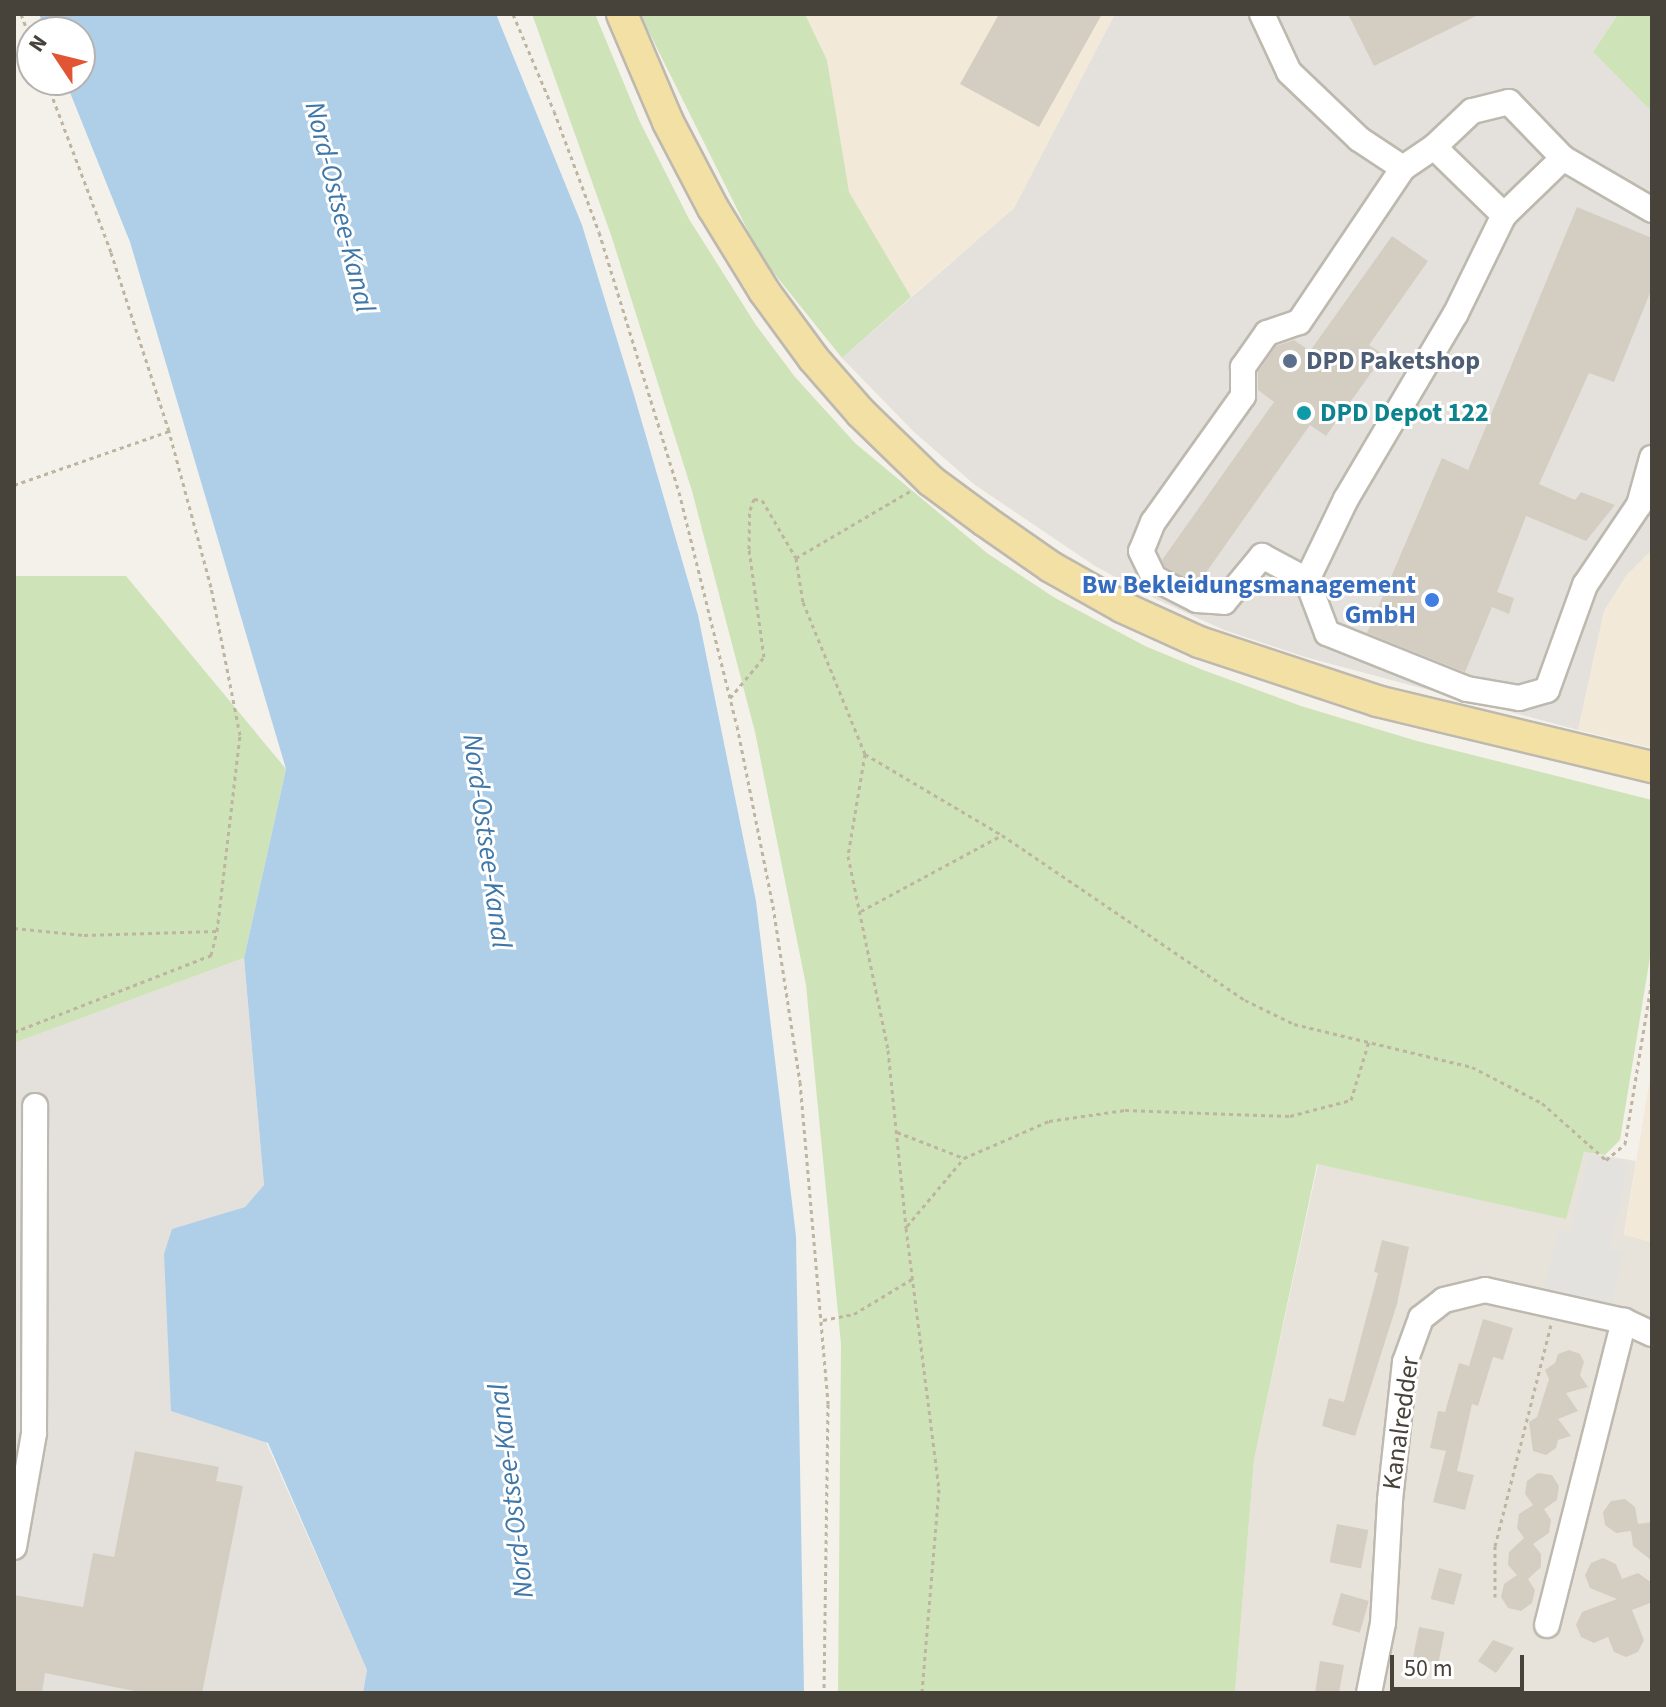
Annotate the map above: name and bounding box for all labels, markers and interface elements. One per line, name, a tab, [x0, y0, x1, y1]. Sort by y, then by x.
north arrow	[16, 16, 96, 96]
text: N	[21, 28, 55, 59]
water label: Nord-Ostsee-Kanal	[298, 98, 382, 316]
place label: DPD Paketshop	[1306, 345, 1480, 377]
marker: DPD Paketshop	[1281, 352, 1299, 370]
place label: DPD Depot 122	[1320, 397, 1489, 429]
marker: DPD Depot 122	[1295, 404, 1313, 422]
place label: Bw Bekleidungsmanagement GmbH	[1082, 569, 1416, 630]
marker: Bw Bekleidungsmanagement GmbH	[1423, 591, 1441, 609]
water label: Nord-Ostsee-Kanal	[455, 732, 519, 950]
street label: Kanalredder	[1376, 1354, 1426, 1492]
water label: Nord-Ostsee-Kanal	[481, 1382, 541, 1600]
scale bar	[1394, 1639, 1528, 1689]
text: 50 m	[1404, 1651, 1453, 1686]

